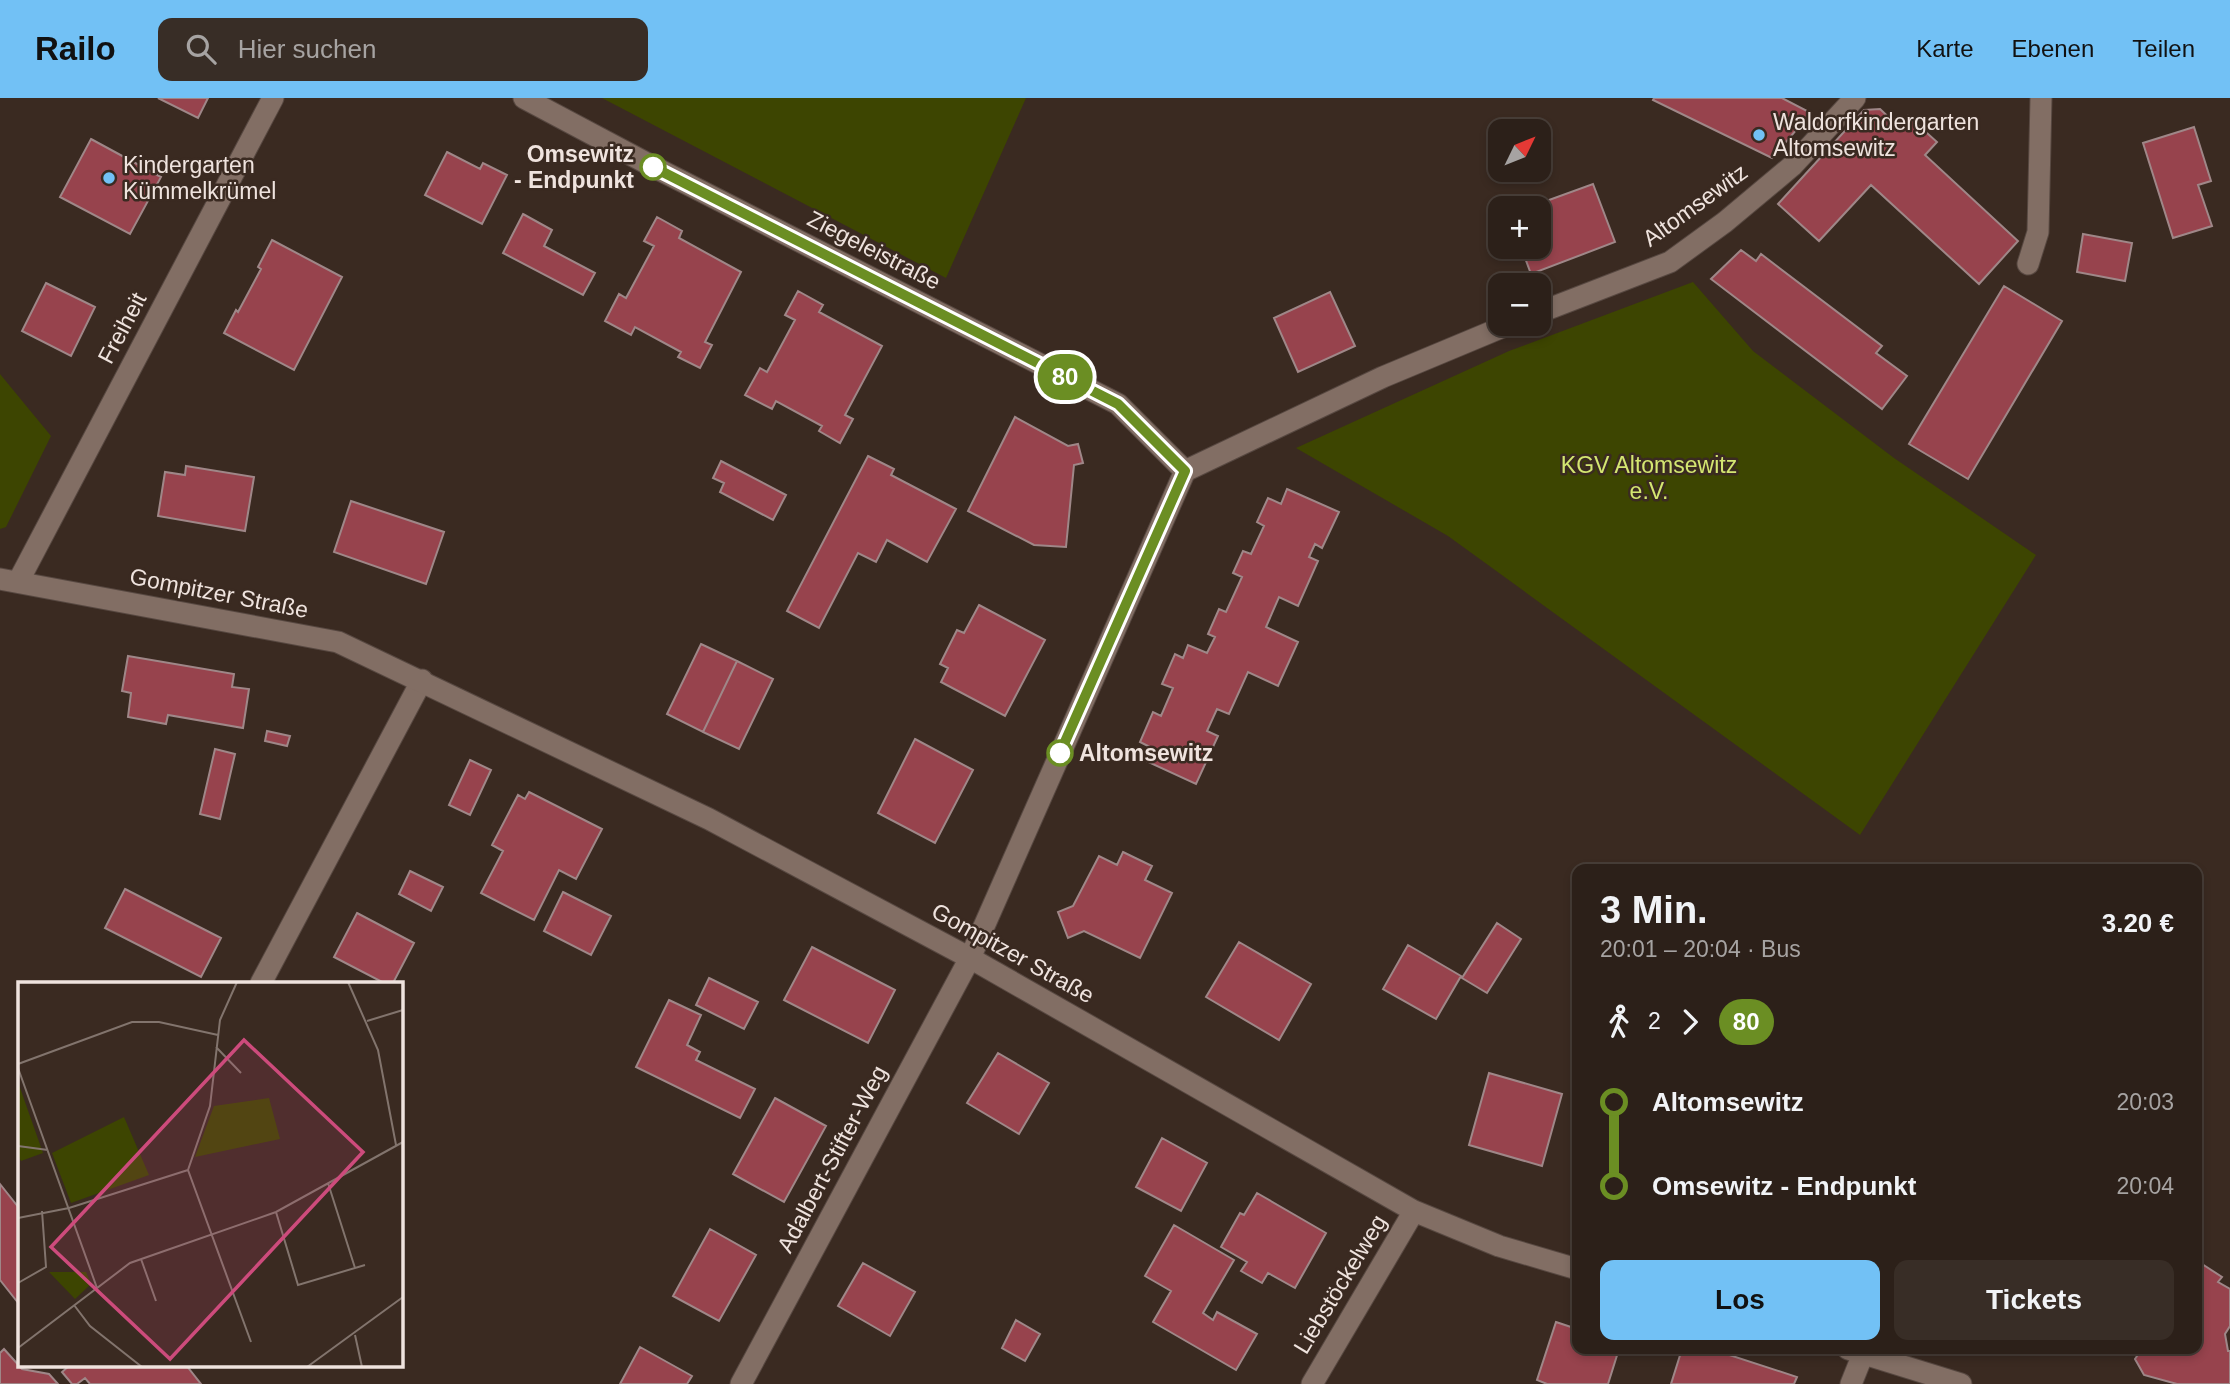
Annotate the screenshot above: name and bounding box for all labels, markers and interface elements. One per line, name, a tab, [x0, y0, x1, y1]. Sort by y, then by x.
search box	[158, 18, 648, 81]
text: Railo	[35, 30, 116, 67]
icon: search	[182, 30, 220, 68]
text: Hier suchen	[238, 34, 376, 64]
text: Karte	[1916, 35, 1974, 62]
text: Ebenen	[2012, 35, 2094, 62]
text: Teilen	[2132, 35, 2195, 62]
place label: Waldorfkindergarten Altomsewitz	[1773, 109, 1979, 161]
north arrow	[1488, 119, 1550, 182]
map controls	[1488, 119, 1551, 336]
marker: Waldorfkindergarten Altomsewitz	[1751, 127, 1767, 143]
place label: Omsewitz - Endpunkt	[514, 141, 634, 193]
place label: Kindergarten Kümmelkrümel	[123, 152, 276, 204]
marker: Omsewitz - Endpunkt	[640, 154, 666, 180]
street label: Altomsewitz	[1638, 158, 1752, 252]
marker: Kindergarten Kümmelkrümel	[101, 170, 117, 186]
button: +	[1488, 196, 1551, 259]
street label: Ziegeleistraße	[803, 205, 945, 295]
button: −	[1488, 273, 1551, 336]
street label: Freiheit	[93, 288, 152, 368]
line badge: 80	[1034, 354, 1096, 400]
text: 80	[1052, 363, 1078, 390]
park label: KGV Altomsewitz e.V.	[1561, 452, 1737, 504]
street label: Gompitzer Straße	[127, 563, 311, 623]
marker: Altomsewitz	[1047, 740, 1073, 766]
place label: Altomsewitz	[1079, 740, 1213, 766]
text: 3 Min.	[1600, 889, 1708, 931]
street label: Gompitzer Straße	[927, 898, 1099, 1008]
text: 3.20 €	[2102, 908, 2174, 938]
text: 20:01 – 20:04 · Bus	[1600, 936, 1801, 962]
inset map	[18, 982, 402, 1366]
icon: walk	[1600, 1003, 1638, 1041]
icon: forward	[1671, 1003, 1709, 1041]
text: 2	[1648, 1008, 1661, 1034]
text: 80	[1733, 1008, 1760, 1035]
street label: Adalbert-Stifter-Weg	[772, 1061, 892, 1257]
text: Altomsewitz	[1652, 1087, 1804, 1117]
text: 20:03	[2116, 1089, 2174, 1115]
text: Omsewitz - Endpunkt	[1652, 1171, 1916, 1201]
text: 20:04	[2116, 1173, 2174, 1199]
street label: Liebstöckelweg	[1288, 1210, 1392, 1358]
button: Los	[1600, 1260, 1880, 1340]
button: Tickets	[1894, 1260, 2174, 1340]

